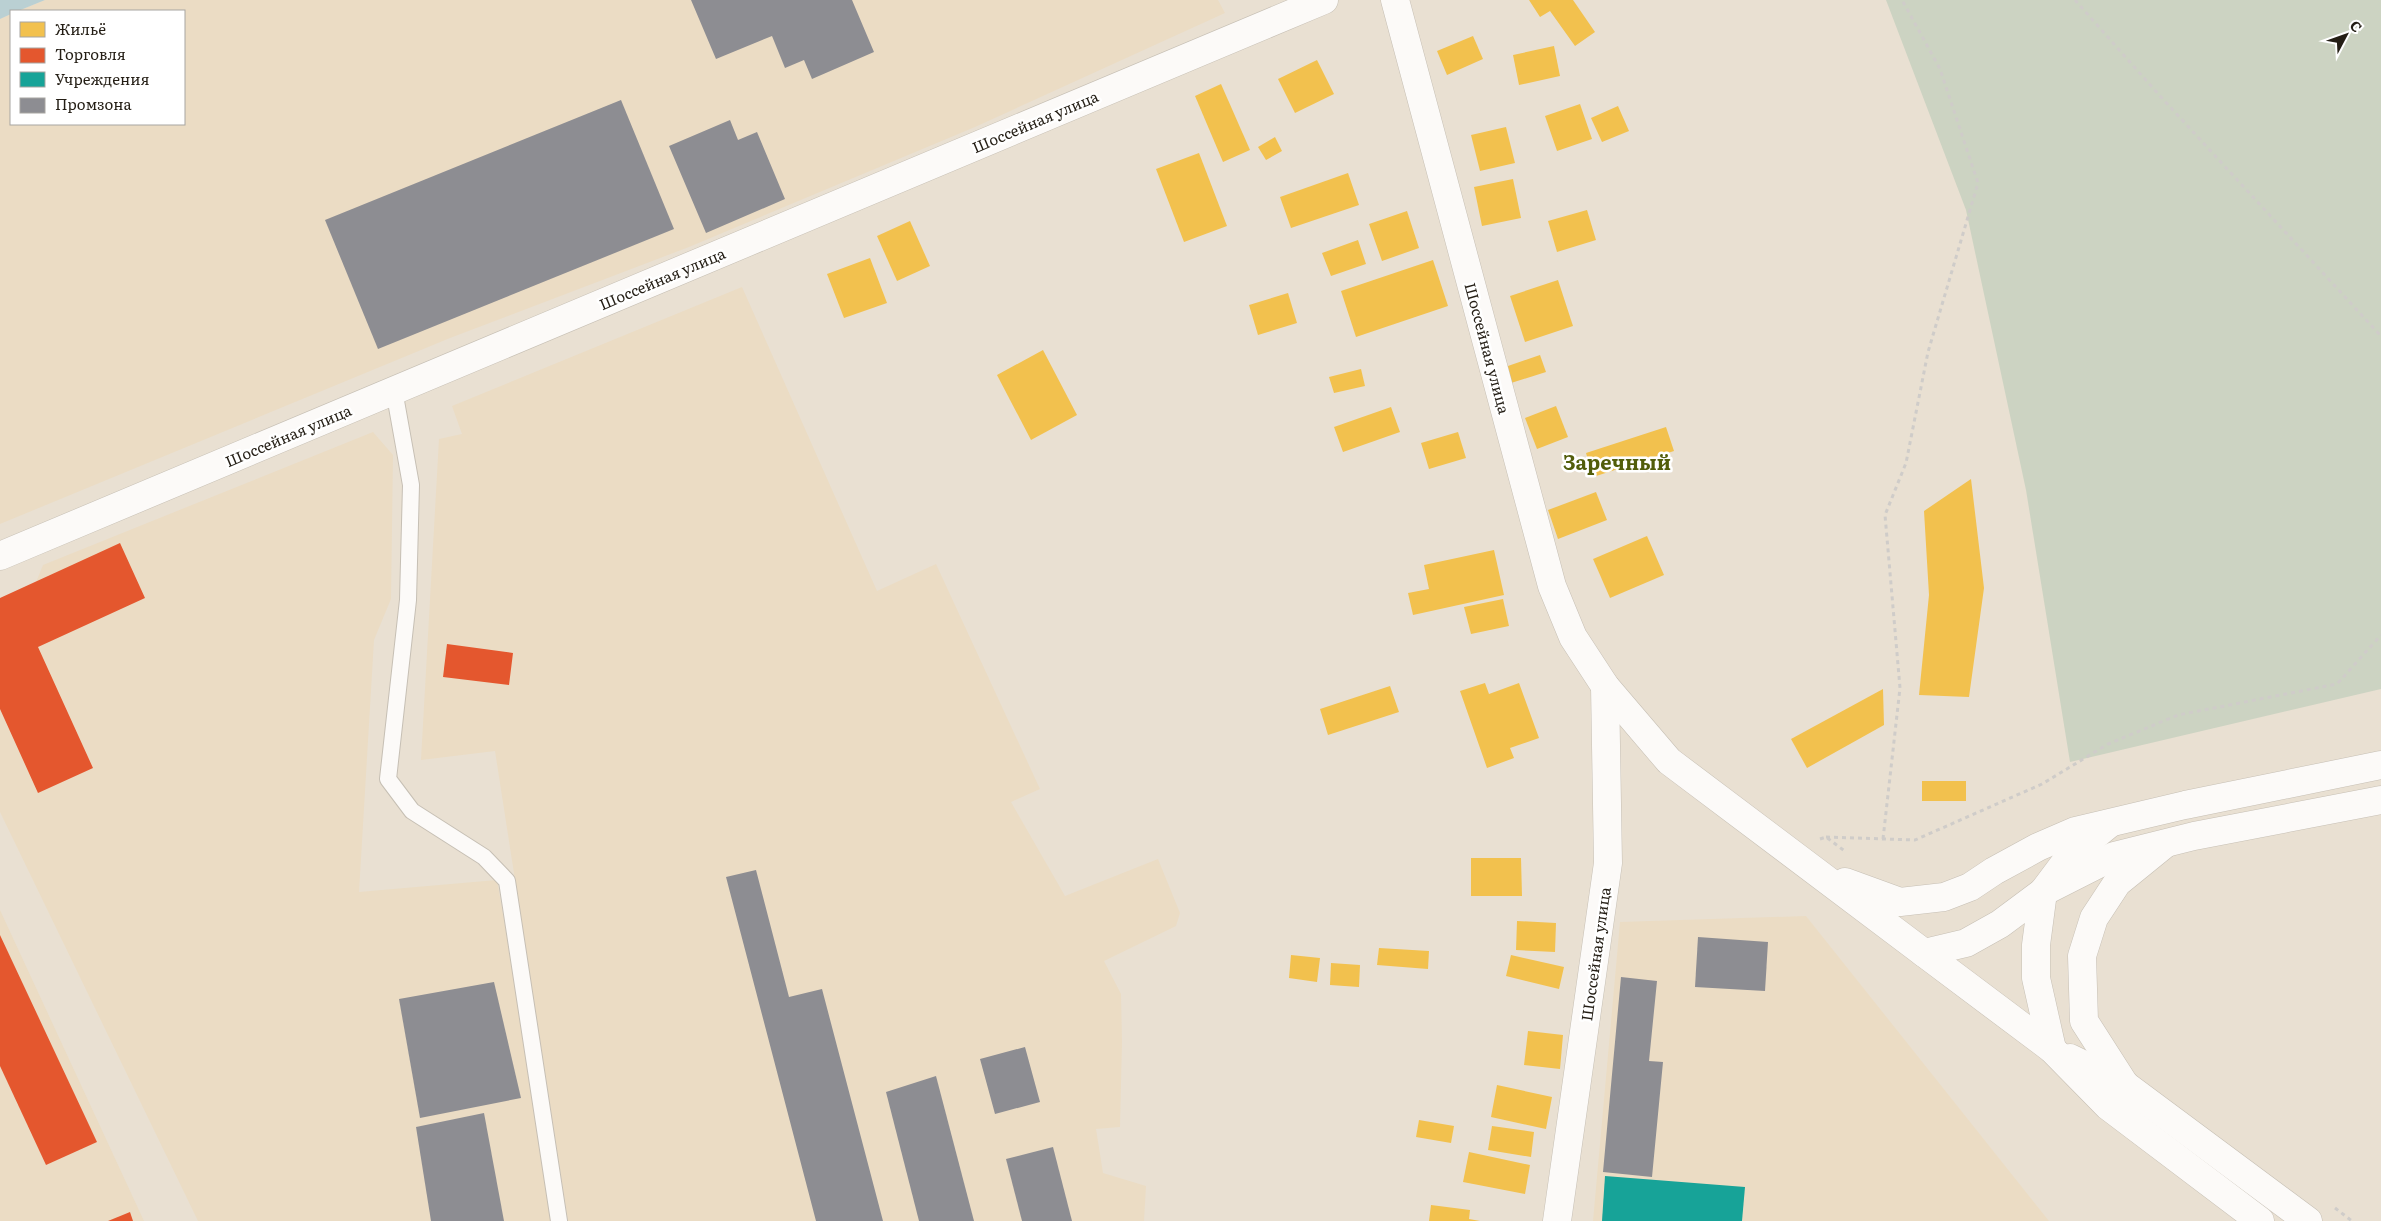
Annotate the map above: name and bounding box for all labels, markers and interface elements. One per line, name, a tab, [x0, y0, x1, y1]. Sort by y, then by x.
legend	[10, 10, 185, 125]
north arrow	[2321, 10, 2371, 60]
text: С	[2346, 15, 2367, 36]
text: Жильё	[55, 17, 106, 40]
text: Торговля	[55, 42, 126, 65]
text: Учреждения	[55, 67, 150, 90]
street label: Шоссейная улица	[968, 84, 1103, 158]
text: Промзона	[55, 92, 133, 115]
street label: Шоссейная улица	[595, 241, 730, 315]
street label: Шоссейная улица	[1459, 280, 1517, 417]
street label: Шоссейная улица	[221, 398, 356, 472]
district label: Заречный	[1563, 446, 1671, 476]
street label: Шоссейная улица	[1574, 885, 1616, 1023]

